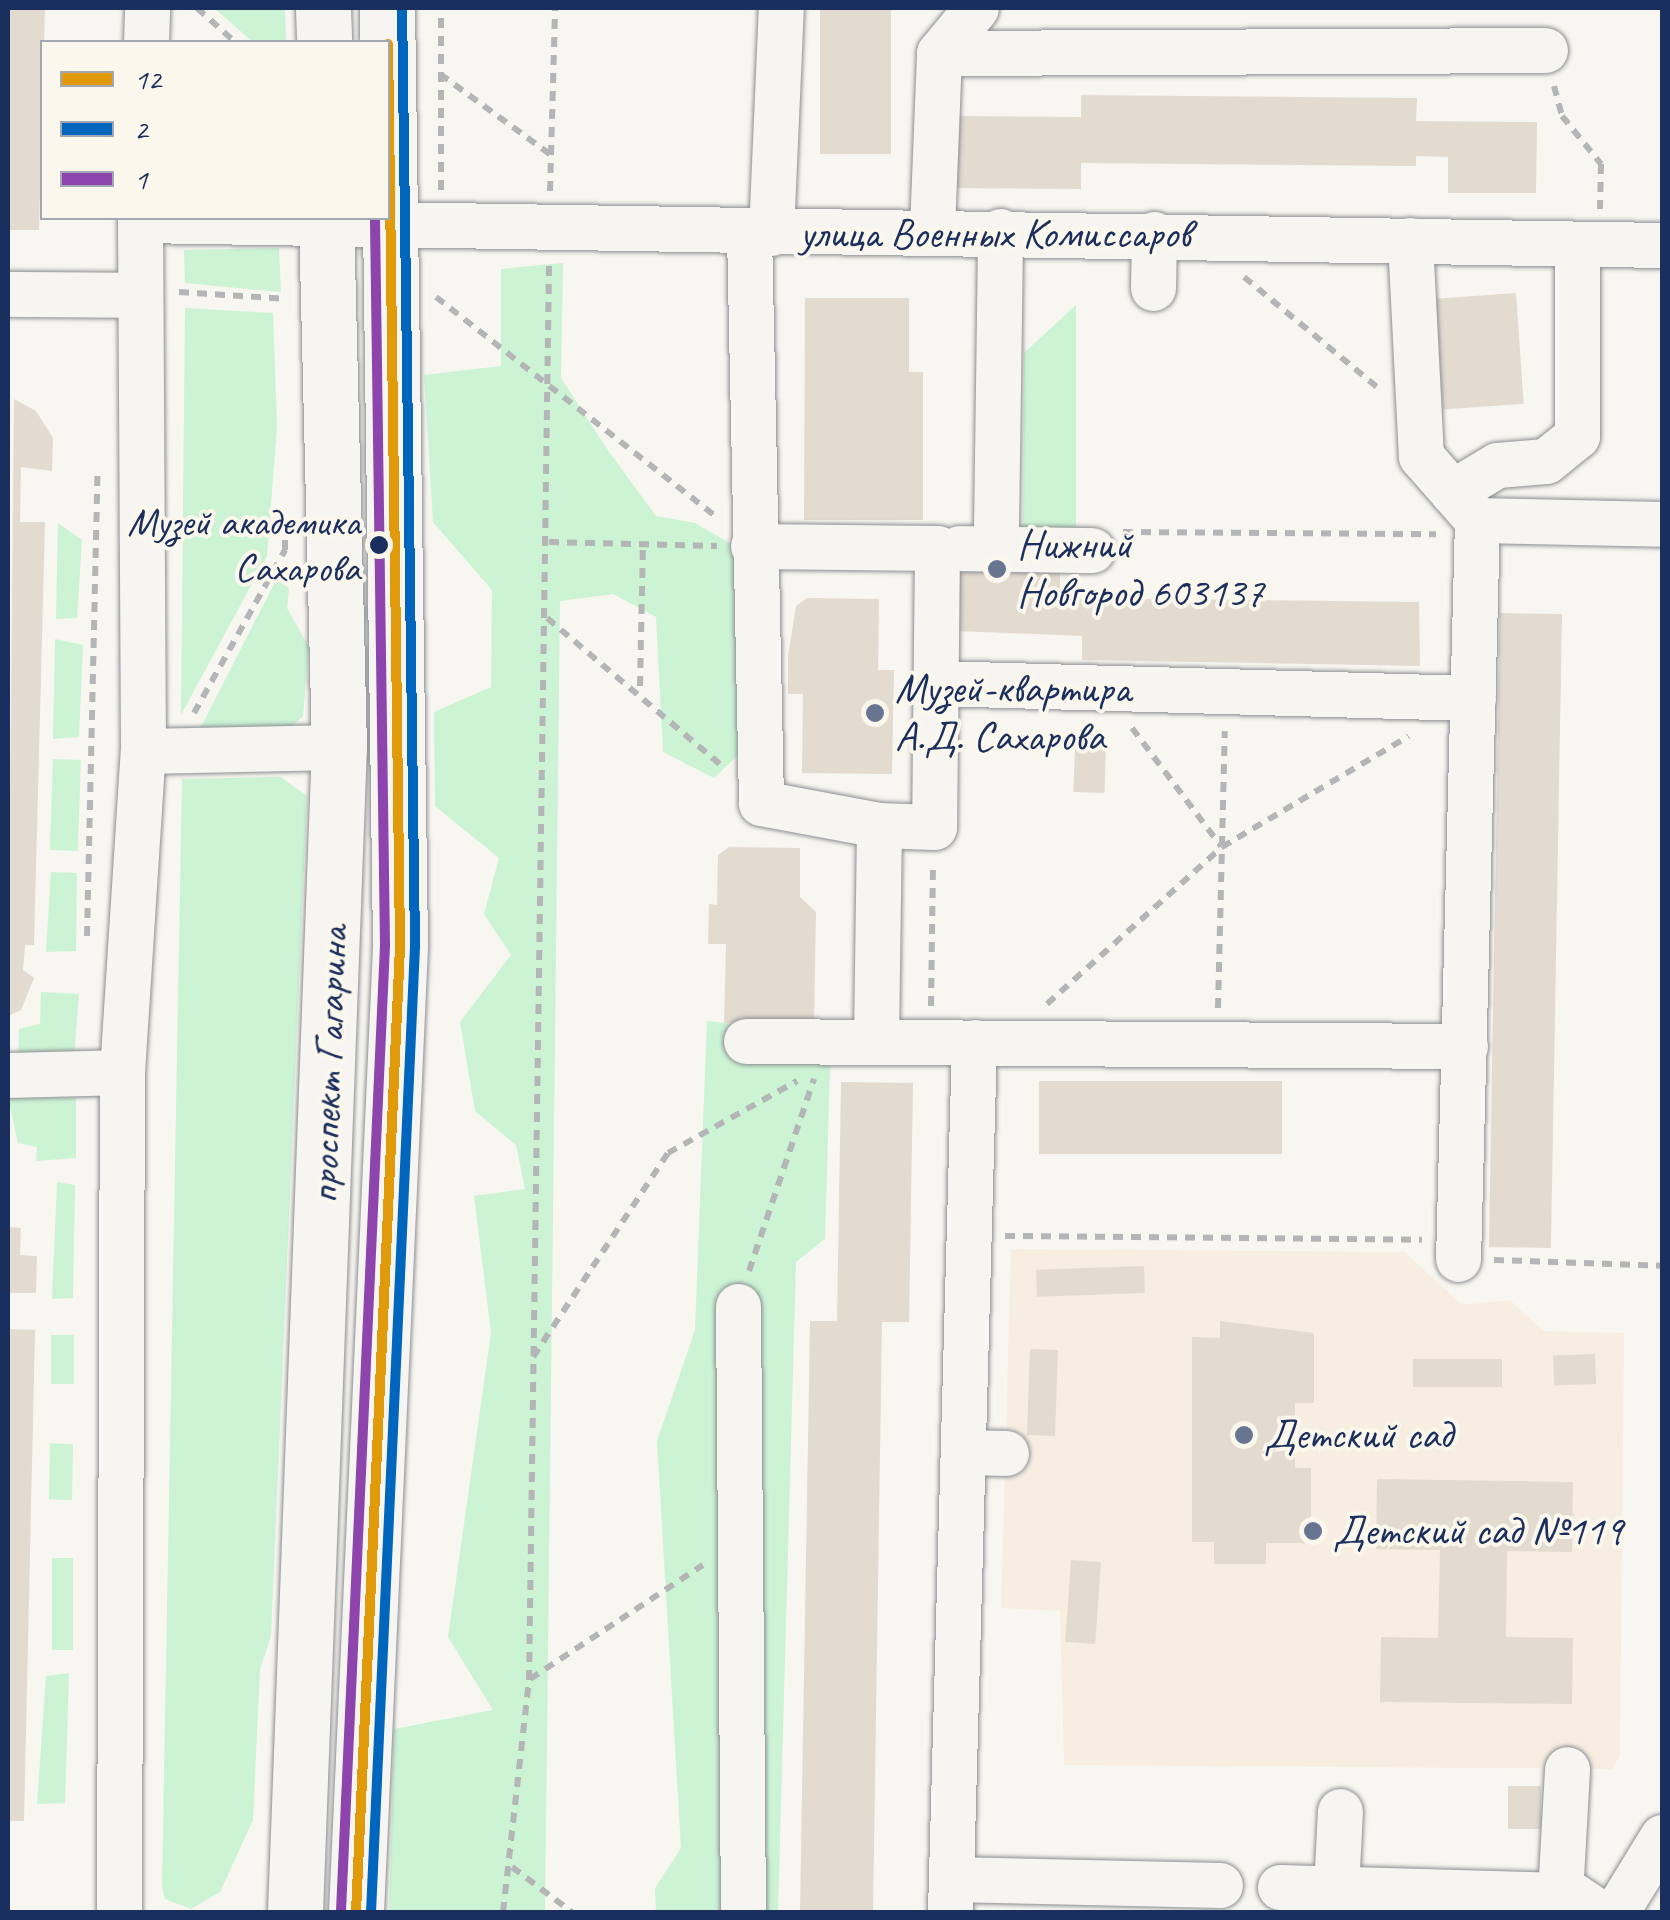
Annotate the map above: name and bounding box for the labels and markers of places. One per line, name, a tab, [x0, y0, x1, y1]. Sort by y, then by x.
place label: Музей академика Сахарова	[127, 498, 360, 592]
place label: Нижний Новгород 603137	[1017, 520, 1264, 618]
marker: Музей академика Сахарова	[369, 535, 389, 555]
marker: Нижний Новгород 603137	[986, 558, 1008, 580]
place label: Музей-квартира А.Д. Сахарова	[895, 664, 1130, 762]
marker: Музей-квартира А.Д. Сахарова	[864, 702, 886, 724]
place label: Детский сад	[1264, 1410, 1452, 1460]
marker: Детский сад	[1233, 1424, 1255, 1446]
place label: Детский сад №119	[1333, 1506, 1623, 1556]
marker: Детский сад №119	[1302, 1520, 1324, 1542]

